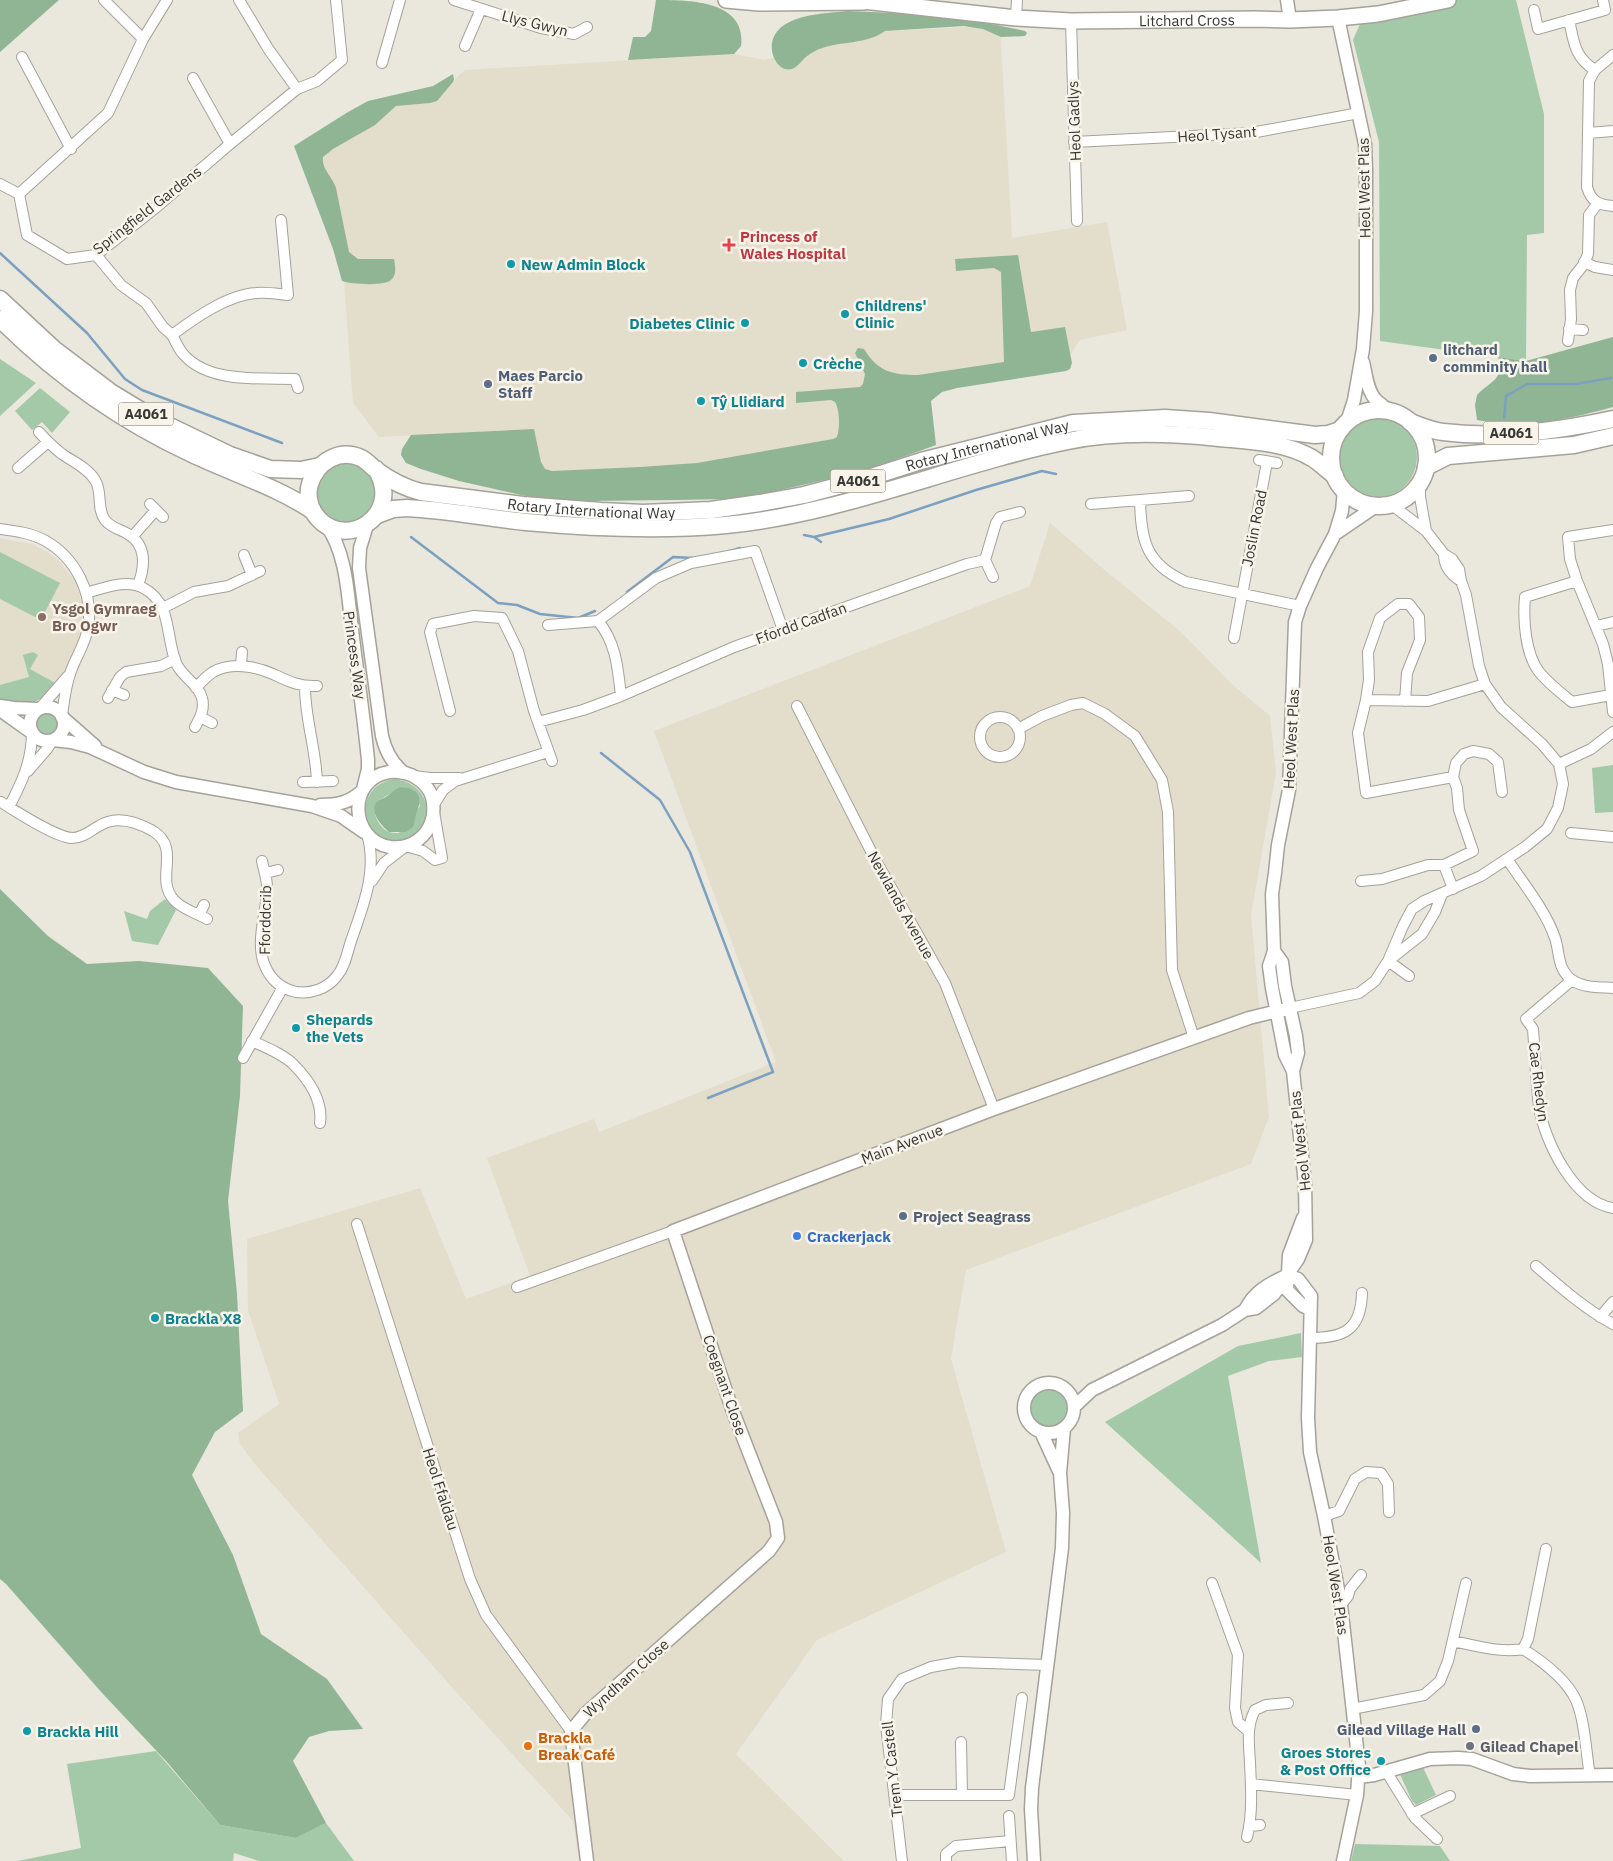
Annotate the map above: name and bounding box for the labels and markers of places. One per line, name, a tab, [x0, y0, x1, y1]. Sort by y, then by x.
place label: Princess of Wales Hospital	[740, 227, 846, 263]
marker: Princess of Wales Hospital	[722, 238, 736, 252]
place label: New Admin Block	[521, 255, 646, 274]
marker: New Admin Block	[505, 258, 517, 270]
place label: Childrens' Clinic	[855, 296, 926, 332]
marker: Childrens' Clinic	[839, 308, 851, 320]
place label: Diabetes Clinic	[629, 314, 735, 333]
marker: Diabetes Clinic	[739, 317, 751, 329]
place label: litchard comminity hall	[1443, 340, 1548, 376]
marker: litchard comminity hall	[1427, 352, 1439, 364]
place label: Crèche	[813, 354, 862, 373]
marker: Crèche	[797, 357, 809, 369]
place label: Maes Parcio Staff	[498, 366, 583, 402]
marker: Maes Parcio Staff	[482, 378, 494, 390]
place label: Tŷ Llidiard	[711, 392, 785, 411]
marker: Tŷ Llidiard	[695, 395, 707, 407]
place label: Ysgol Gymraeg Bro Ogwr	[52, 599, 157, 635]
marker: Ysgol Gymraeg Bro Ogwr	[36, 611, 48, 623]
place label: Shepards the Vets	[306, 1010, 374, 1046]
marker: Shepards the Vets	[290, 1022, 302, 1034]
place label: Project Seagrass	[913, 1207, 1031, 1226]
marker: Project Seagrass	[897, 1210, 909, 1222]
place label: Crackerjack	[807, 1227, 891, 1246]
marker: Crackerjack	[791, 1230, 803, 1242]
place label: Brackla X8	[165, 1309, 242, 1328]
marker: Brackla X8	[149, 1312, 161, 1324]
place label: Gilead Village Hall	[1337, 1720, 1466, 1739]
place label: Brackla Hill	[37, 1722, 119, 1741]
marker: Gilead Village Hall	[1470, 1723, 1482, 1735]
marker: Brackla Hill	[21, 1725, 33, 1737]
place label: Brackla Break Café	[538, 1728, 615, 1764]
place label: Gilead Chapel	[1480, 1737, 1579, 1756]
marker: Brackla Break Café	[522, 1740, 534, 1752]
marker: Gilead Chapel	[1464, 1740, 1476, 1752]
place label: Groes Stores & Post Office	[1280, 1743, 1371, 1779]
marker: Groes Stores & Post Office	[1375, 1755, 1387, 1767]

